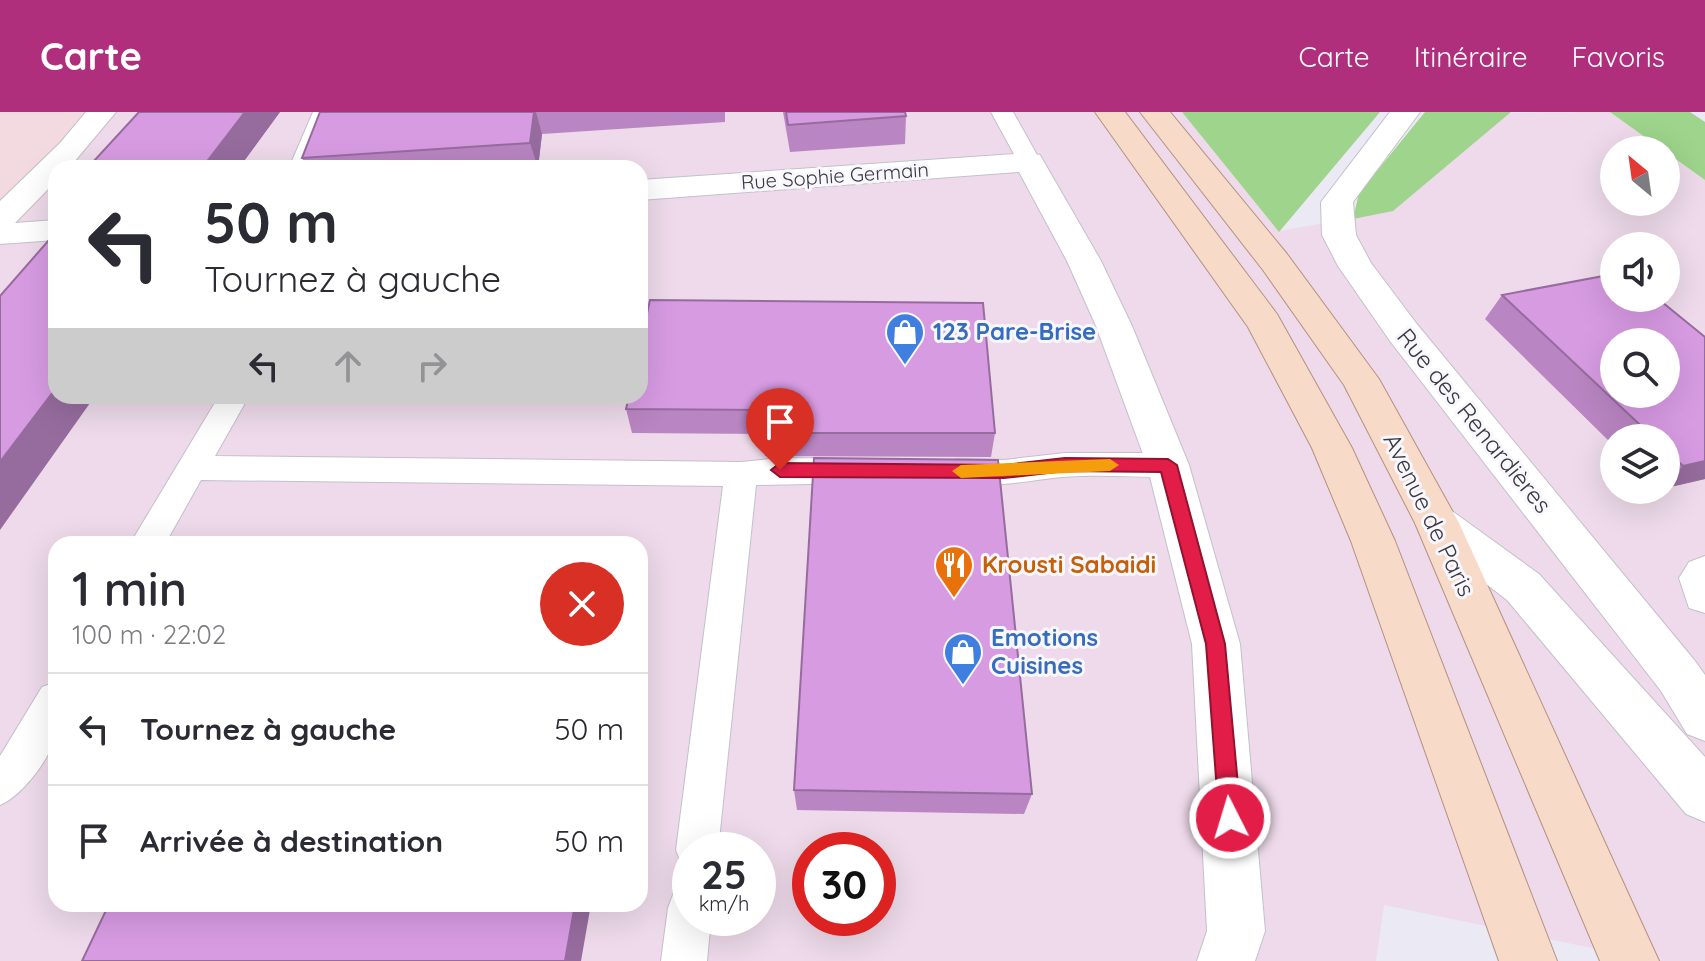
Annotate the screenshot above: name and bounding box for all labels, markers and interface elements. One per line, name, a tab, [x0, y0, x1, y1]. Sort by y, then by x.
text: Carte	[40, 32, 142, 80]
text: Carte	[1298, 39, 1370, 74]
text: Itinéraire	[1414, 39, 1528, 74]
text: Favoris	[1572, 39, 1665, 74]
north arrow	[1600, 136, 1680, 216]
map controls	[1600, 136, 1680, 504]
street label: Rue Sophie Germain	[740, 156, 930, 195]
text: 50 m	[204, 187, 338, 257]
icon: left	[72, 192, 176, 296]
button: sound	[1600, 232, 1680, 312]
text: Tournez à gauche	[204, 256, 501, 301]
shop icon: 123 Pare-Brise	[884, 311, 926, 366]
place label: 123 Pare-Brise	[933, 316, 1096, 346]
street label: Rue des Renardières	[1391, 322, 1558, 519]
button: search	[1600, 328, 1680, 408]
icon: left	[242, 344, 286, 388]
icon: ahead	[326, 344, 370, 388]
icon: right	[410, 344, 454, 388]
pin	[746, 388, 814, 470]
icon: arrive	[758, 400, 802, 444]
button: layers	[1600, 424, 1680, 504]
street label: Avenue de Paris	[1377, 428, 1482, 601]
restaurant icon: Krousti Sabaidi	[933, 544, 975, 599]
place label: Krousti Sabaidi	[982, 549, 1156, 579]
text: 1 min	[72, 558, 187, 618]
button: close	[540, 562, 624, 646]
text: 100 m · 22:02	[72, 618, 226, 651]
place label: Emotions Cuisines	[991, 622, 1098, 680]
shop icon: Emotions Cuisines	[942, 631, 984, 686]
icon: left	[72, 707, 116, 751]
text: Tournez à gauche	[140, 710, 396, 748]
text: 50 m	[554, 710, 624, 748]
position arrow	[1188, 776, 1272, 860]
icon: arrive	[72, 819, 116, 863]
text: Arrivée à destination	[140, 822, 443, 860]
text: 50 m	[554, 822, 624, 860]
speed limit sign: 30	[792, 832, 896, 936]
text: 25	[701, 849, 747, 899]
text: km/h	[699, 891, 749, 916]

